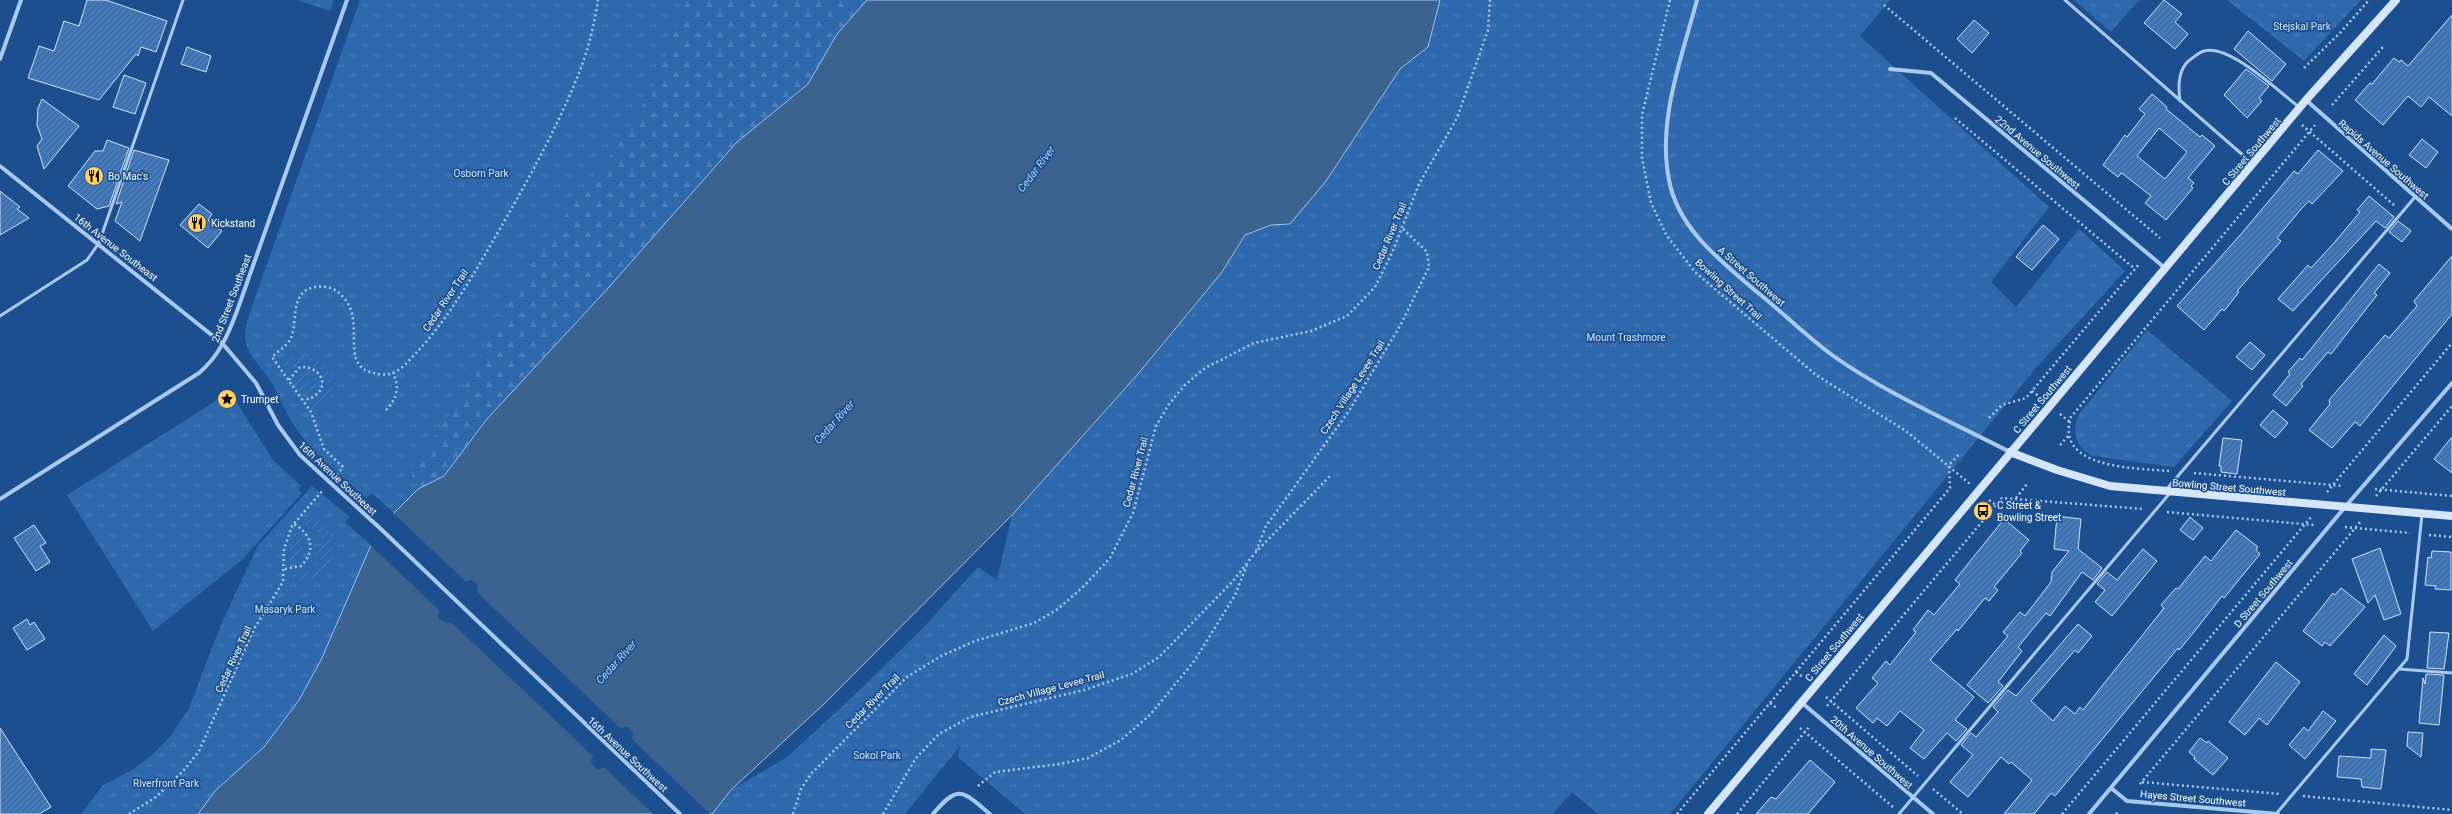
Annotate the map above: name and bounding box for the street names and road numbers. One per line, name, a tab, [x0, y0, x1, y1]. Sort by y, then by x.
street label: 22nd Avenue Southwest	[1993, 114, 2082, 191]
street label: C Street Southwest	[2220, 115, 2283, 187]
street label: Rapids Avenue Southwest	[2337, 117, 2431, 201]
street label: Cedar River Trail	[1370, 201, 1409, 272]
street label: 16th Avenue Southeast	[72, 211, 160, 283]
street label: A Street Southwest	[1716, 244, 1787, 308]
street label: 2nd Street Southeast	[210, 253, 253, 344]
street label: Bowling Street Trail	[1693, 257, 1764, 322]
street label: Cedar River Trail	[421, 267, 470, 333]
street label: Czech Village Levee Trail	[1318, 338, 1387, 436]
street label: C Street Southwest	[2011, 363, 2074, 435]
street label: Cedar River Trail	[1121, 436, 1150, 508]
street label: 16th Avenue Southeast	[296, 439, 379, 517]
street label: Bowling Street Southwest	[2172, 477, 2286, 498]
street label: D Street Southwest	[2232, 557, 2295, 629]
street label: C Street Southwest	[1803, 611, 1866, 683]
street label: Cedar River Trail	[213, 624, 254, 694]
street label: Czech Village Levee Trail	[997, 669, 1106, 708]
street label: Cedar River Trail	[843, 672, 902, 731]
street label: 20th Avenue Southwest	[1828, 714, 1915, 791]
street label: 16th Avenue Southwest	[586, 715, 670, 794]
street label: Hayes Street Southwest	[2140, 788, 2246, 809]

